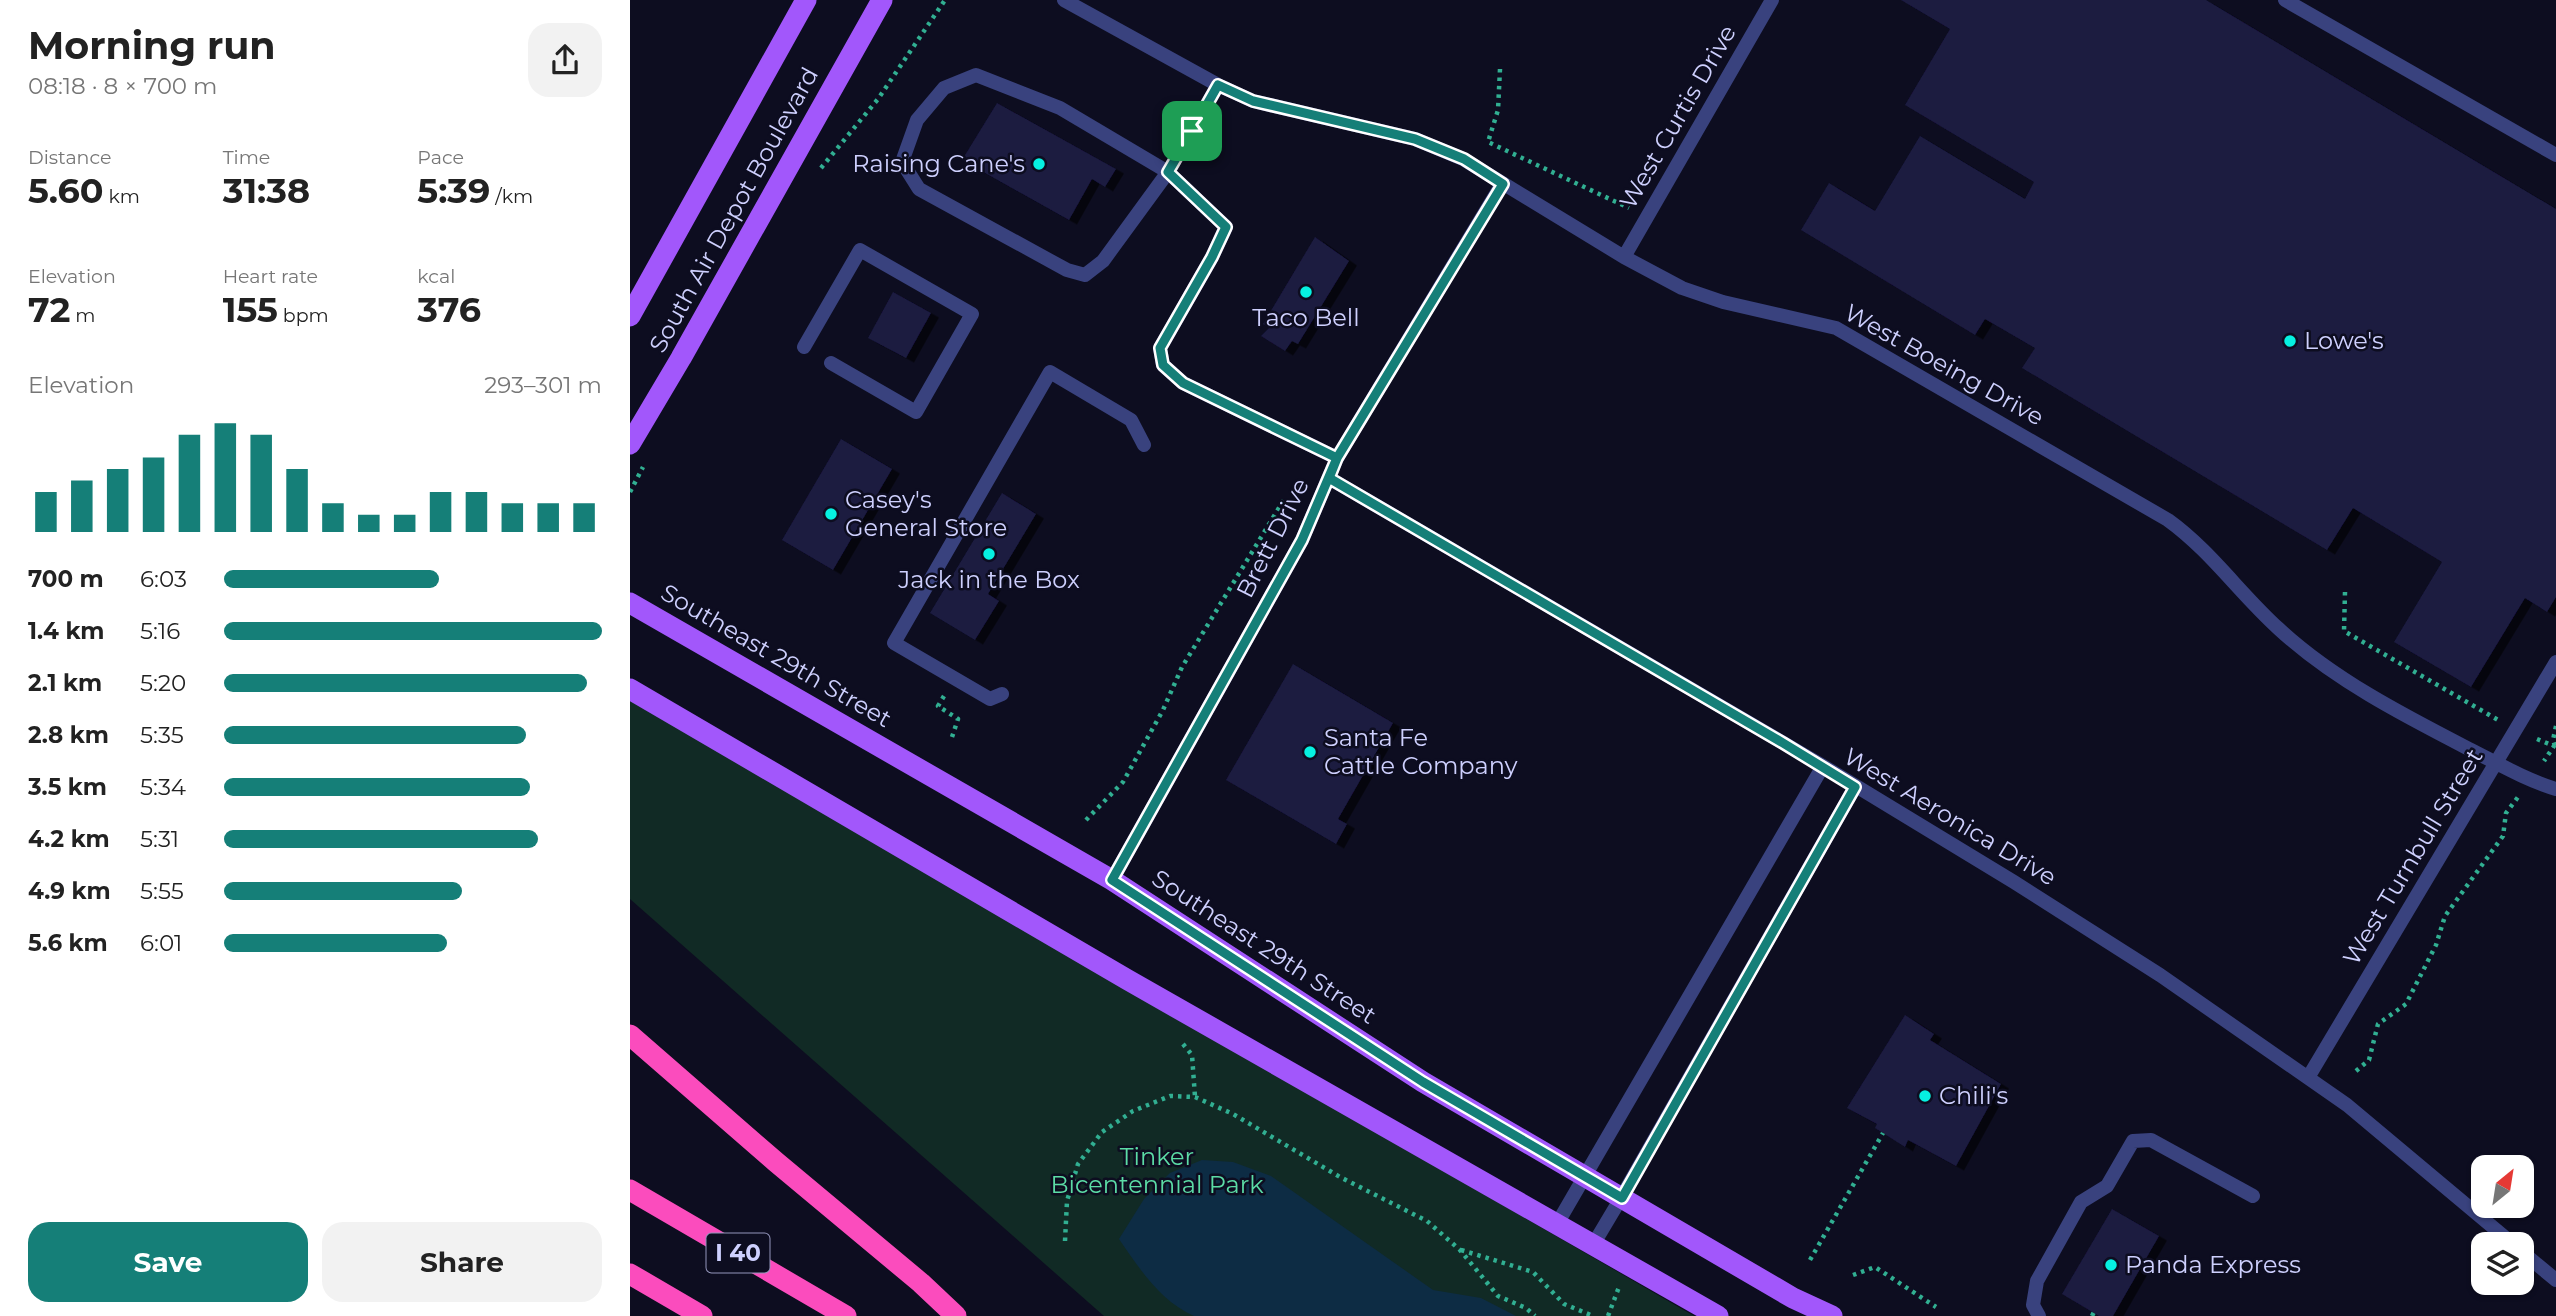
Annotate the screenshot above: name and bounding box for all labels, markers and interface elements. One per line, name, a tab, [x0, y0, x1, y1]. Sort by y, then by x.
street label: West Curtis Drive	[1613, 20, 1742, 214]
text: Morning run	[28, 22, 276, 69]
button: share	[528, 23, 602, 97]
street label: South Air Depot Boulevard	[643, 62, 824, 357]
text: 08:18 · 8 × 700 m	[28, 72, 218, 100]
pin	[1162, 101, 1222, 161]
icon: arrive	[1173, 112, 1211, 150]
text: Distance	[28, 146, 111, 169]
text: Time	[223, 146, 270, 169]
text: Pace	[417, 146, 464, 169]
place label: Raising Cane's	[852, 149, 1025, 178]
marker: Raising Cane's	[1031, 156, 1047, 172]
text: 5.60	[28, 169, 104, 212]
text: 31:38	[223, 169, 310, 212]
text: 5:39	[417, 169, 490, 212]
text: km	[104, 185, 140, 208]
text: /km	[490, 185, 533, 208]
text: Elevation	[28, 265, 116, 288]
text: Heart rate	[223, 265, 318, 288]
text: kcal	[417, 265, 455, 288]
marker: Taco Bell	[1298, 284, 1314, 300]
text: 72	[28, 288, 70, 331]
text: 155	[223, 288, 278, 331]
text: 376	[417, 288, 481, 331]
street label: West Boeing Drive	[1839, 298, 2049, 431]
place label: Taco Bell	[1252, 303, 1360, 332]
text: m	[70, 304, 96, 327]
text: bpm	[278, 304, 329, 327]
place label: Lowe's	[2304, 326, 2384, 355]
marker: Lowe's	[2282, 333, 2298, 349]
text: Elevation	[28, 371, 134, 399]
text: 293–301 m	[484, 371, 602, 399]
street label: Brett Drive	[1230, 473, 1315, 602]
place label: Casey's General Store	[845, 485, 1007, 542]
marker: Casey's General Store	[823, 506, 839, 522]
marker: Jack in the Box	[981, 546, 997, 562]
text: 700 m	[28, 565, 104, 593]
text: 6:03	[140, 565, 187, 593]
place label: Jack in the Box	[897, 565, 1080, 594]
street label: Southeast 29th Street	[656, 578, 897, 734]
text: 1.4 km	[28, 617, 105, 645]
text: 5:16	[140, 617, 180, 645]
text: 2.1 km	[28, 669, 102, 697]
text: 5:20	[140, 669, 186, 697]
text: 2.8 km	[28, 721, 109, 749]
text: 5:35	[140, 721, 184, 749]
place label: Santa Fe Cattle Company	[1324, 723, 1518, 780]
street label: West Aeronica Drive	[1839, 742, 2062, 892]
street label: West Turnbull Street	[2337, 743, 2489, 970]
marker: Santa Fe Cattle Company	[1302, 744, 1318, 760]
text: 3.5 km	[28, 773, 107, 801]
text: 5:34	[140, 773, 186, 801]
text: 4.2 km	[28, 825, 110, 853]
text: 5:31	[140, 825, 179, 853]
street label: Southeast 29th Street	[1147, 863, 1382, 1030]
text: 4.9 km	[28, 877, 111, 905]
text: 5:55	[140, 877, 184, 905]
text: 5.6 km	[28, 929, 108, 957]
text: 6:01	[140, 929, 182, 957]
place label: Chili's	[1939, 1081, 2008, 1110]
marker: Chili's	[1917, 1088, 1933, 1104]
park label: Tinker Bicentennial Park	[1051, 1142, 1264, 1199]
north arrow	[2471, 1155, 2534, 1218]
map controls	[2471, 1155, 2534, 1295]
button: Save	[28, 1222, 308, 1302]
button: Share	[322, 1222, 602, 1302]
button: layers	[2471, 1232, 2534, 1295]
road number: I 40	[706, 1234, 770, 1272]
place label: Panda Express	[2125, 1250, 2301, 1279]
marker: Panda Express	[2103, 1257, 2119, 1273]

